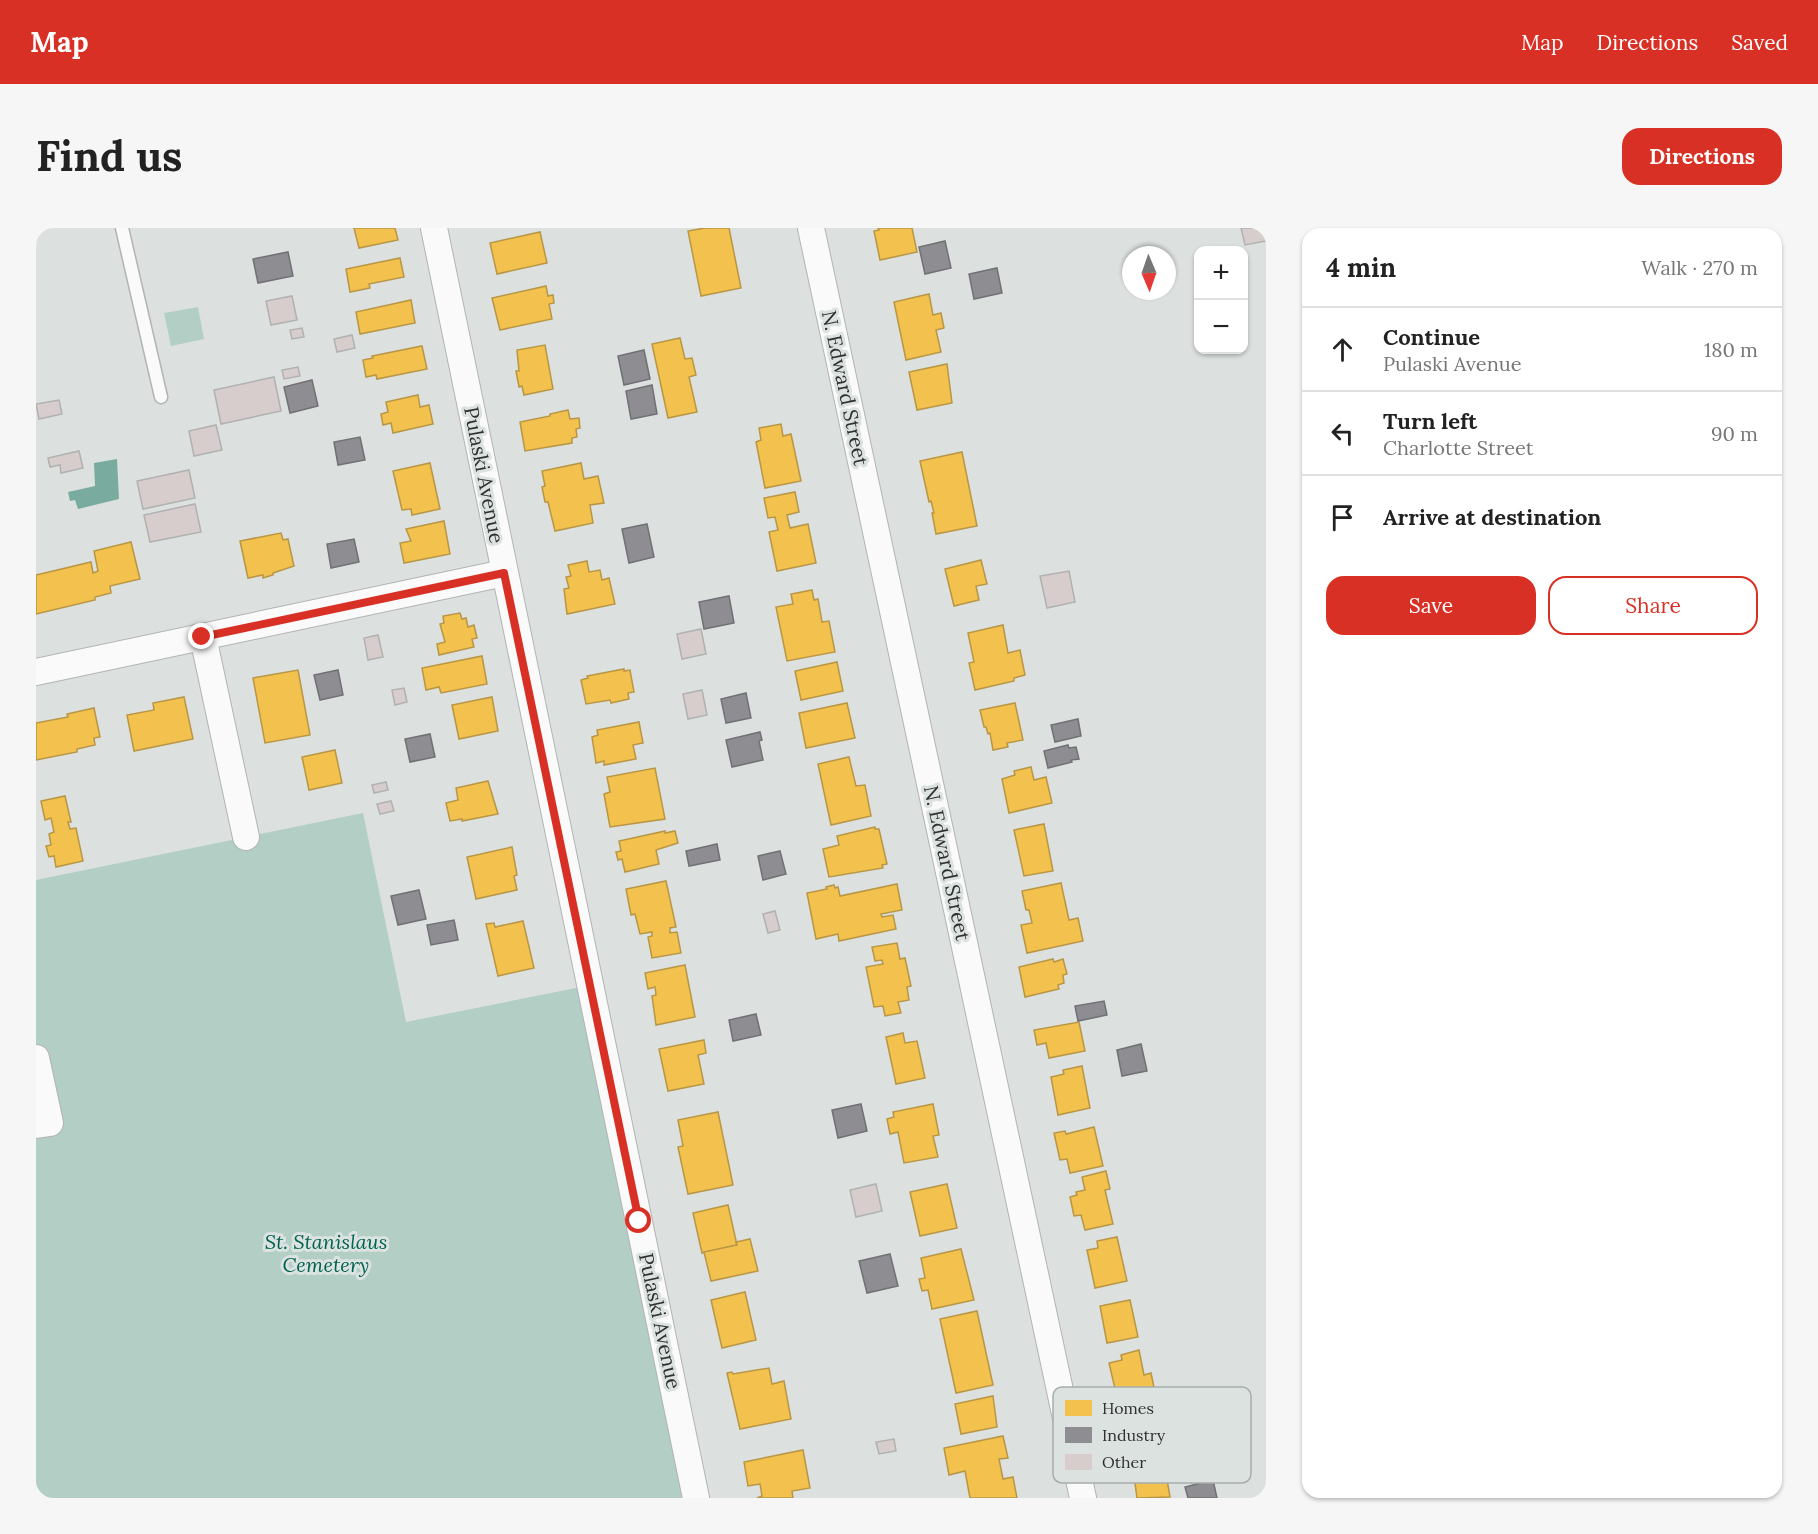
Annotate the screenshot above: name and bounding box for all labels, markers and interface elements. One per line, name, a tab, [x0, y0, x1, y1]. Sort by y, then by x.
text: Map	[30, 24, 89, 60]
text: Map	[1521, 29, 1564, 56]
text: Directions	[1597, 29, 1698, 56]
text: Saved	[1731, 29, 1788, 56]
button: Directions	[1622, 128, 1782, 185]
text: Find us	[36, 129, 182, 183]
north arrow	[1122, 246, 1176, 300]
map controls	[1194, 246, 1248, 354]
button: +	[1194, 246, 1248, 300]
text: 4 min	[1326, 251, 1396, 284]
text: Walk · 270 m	[1641, 255, 1758, 280]
button: −	[1194, 300, 1248, 354]
street label: N. Edward Street	[817, 308, 874, 468]
text: Continue	[1383, 323, 1480, 351]
icon: ahead	[1326, 333, 1359, 366]
text: 180 m	[1704, 337, 1758, 362]
text: Pulaski Avenue	[1383, 351, 1522, 376]
street label: Pulaski Avenue	[459, 404, 510, 545]
text: Turn left	[1383, 407, 1477, 435]
icon: left	[1326, 417, 1359, 450]
text: 90 m	[1711, 421, 1758, 446]
text: Charlotte Street	[1383, 435, 1533, 460]
icon: arrive	[1326, 501, 1359, 534]
text: Arrive at destination	[1383, 503, 1601, 531]
button: Save	[1326, 576, 1536, 635]
button: Share	[1548, 576, 1758, 635]
route end	[188, 623, 214, 649]
street label: N. Edward Street	[919, 783, 976, 943]
route start	[625, 1207, 651, 1233]
park label: St. Stanislaus Cemetery	[265, 1229, 387, 1277]
street label: Pulaski Avenue	[634, 1251, 687, 1391]
legend	[1053, 1387, 1251, 1483]
text: Homes	[1102, 1398, 1154, 1418]
text: Industry	[1102, 1425, 1166, 1445]
text: Other	[1102, 1452, 1146, 1472]

